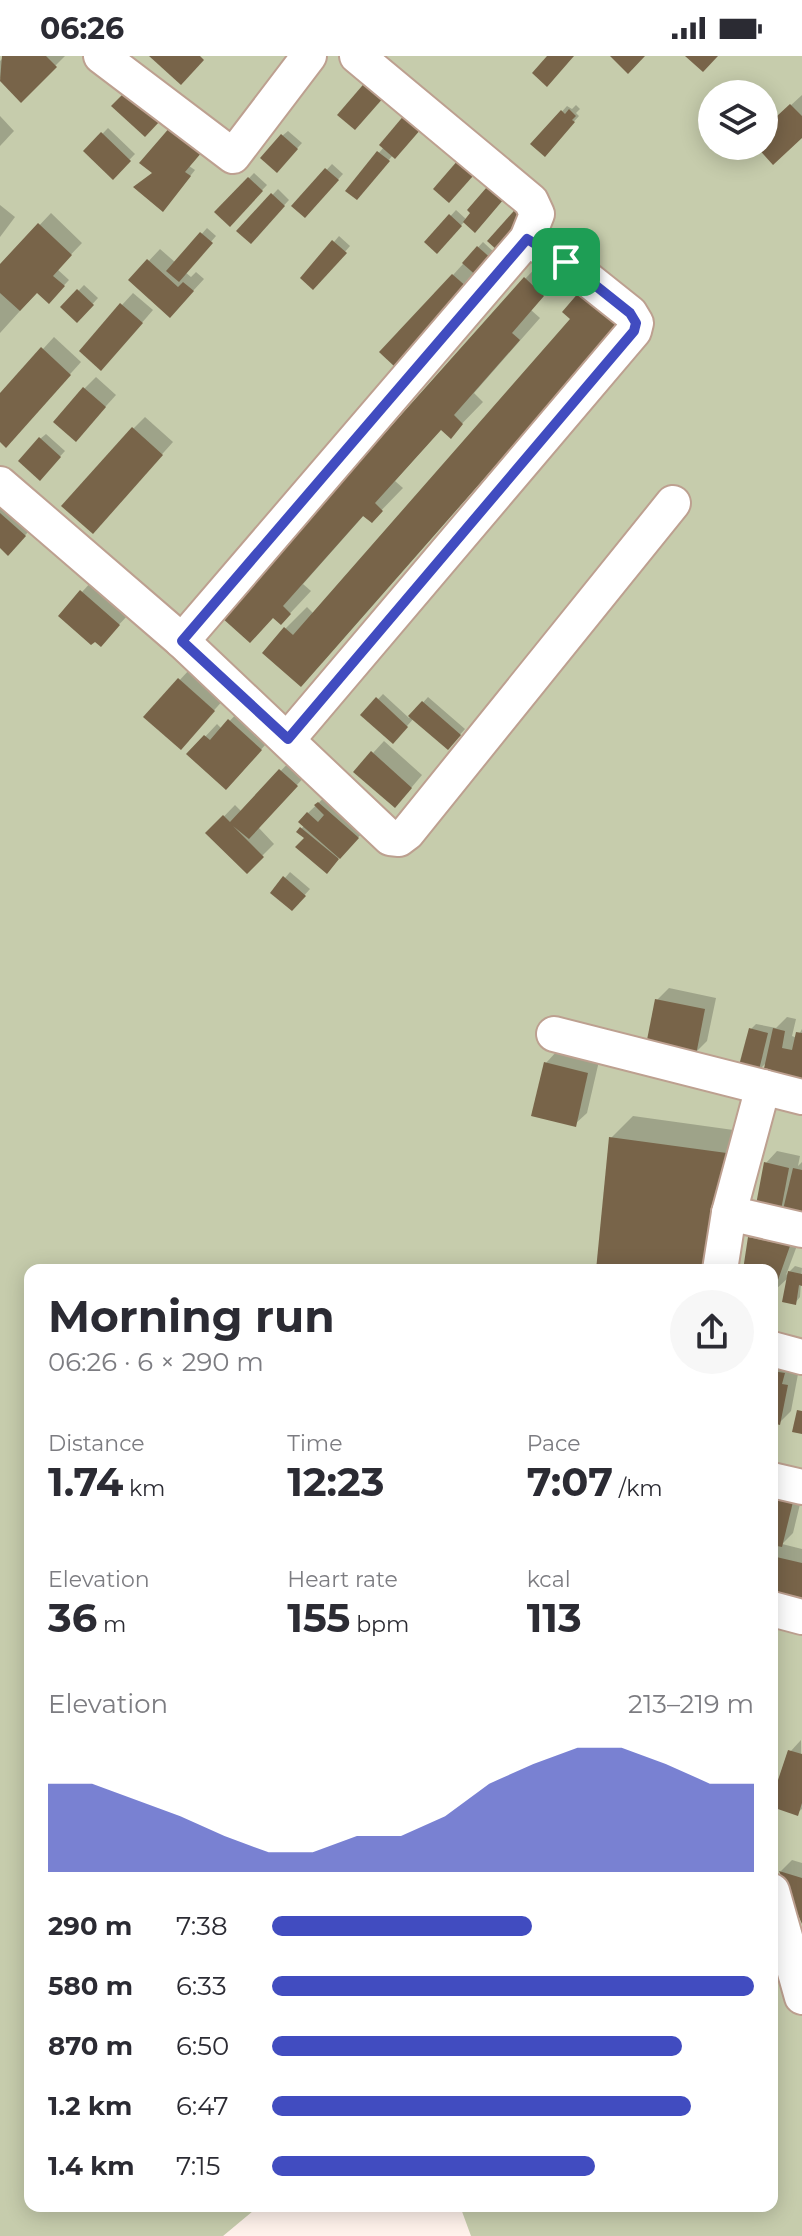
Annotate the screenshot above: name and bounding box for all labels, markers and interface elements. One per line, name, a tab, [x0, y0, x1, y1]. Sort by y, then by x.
text: 06:26	[40, 10, 124, 47]
map controls	[698, 80, 778, 160]
button: layers	[698, 80, 778, 160]
pin	[532, 228, 600, 296]
icon: arrive	[544, 240, 588, 284]
text: Morning run	[48, 1289, 335, 1343]
button: share	[670, 1290, 754, 1374]
text: 06:26 · 6 × 290 m	[48, 1346, 264, 1378]
text: Distance	[48, 1430, 145, 1457]
text: Time	[287, 1430, 343, 1457]
text: Pace	[527, 1430, 581, 1457]
text: 1.74	[48, 1457, 123, 1506]
text: 12:23	[287, 1457, 384, 1506]
text: 7:07	[527, 1457, 613, 1506]
text: km	[123, 1475, 165, 1502]
text: /km	[613, 1475, 663, 1502]
text: Elevation	[48, 1566, 150, 1593]
text: Heart rate	[287, 1566, 398, 1593]
text: kcal	[527, 1566, 571, 1593]
text: 36	[48, 1593, 97, 1642]
text: 155	[287, 1593, 350, 1642]
text: 113	[527, 1593, 582, 1642]
text: m	[97, 1611, 126, 1638]
text: bpm	[350, 1611, 409, 1638]
text: Elevation	[48, 1688, 168, 1720]
text: 213–219 m	[628, 1688, 754, 1720]
text: 290 m	[48, 1910, 132, 1942]
text: 7:38	[176, 1910, 228, 1942]
text: 580 m	[48, 1970, 133, 2002]
text: 6:33	[176, 1970, 227, 2002]
text: 870 m	[48, 2030, 133, 2062]
text: 6:50	[176, 2030, 229, 2062]
text: 1.2 km	[48, 2090, 132, 2122]
text: 6:47	[176, 2090, 229, 2122]
text: 1.4 km	[48, 2150, 134, 2182]
text: 7:15	[176, 2150, 220, 2182]

